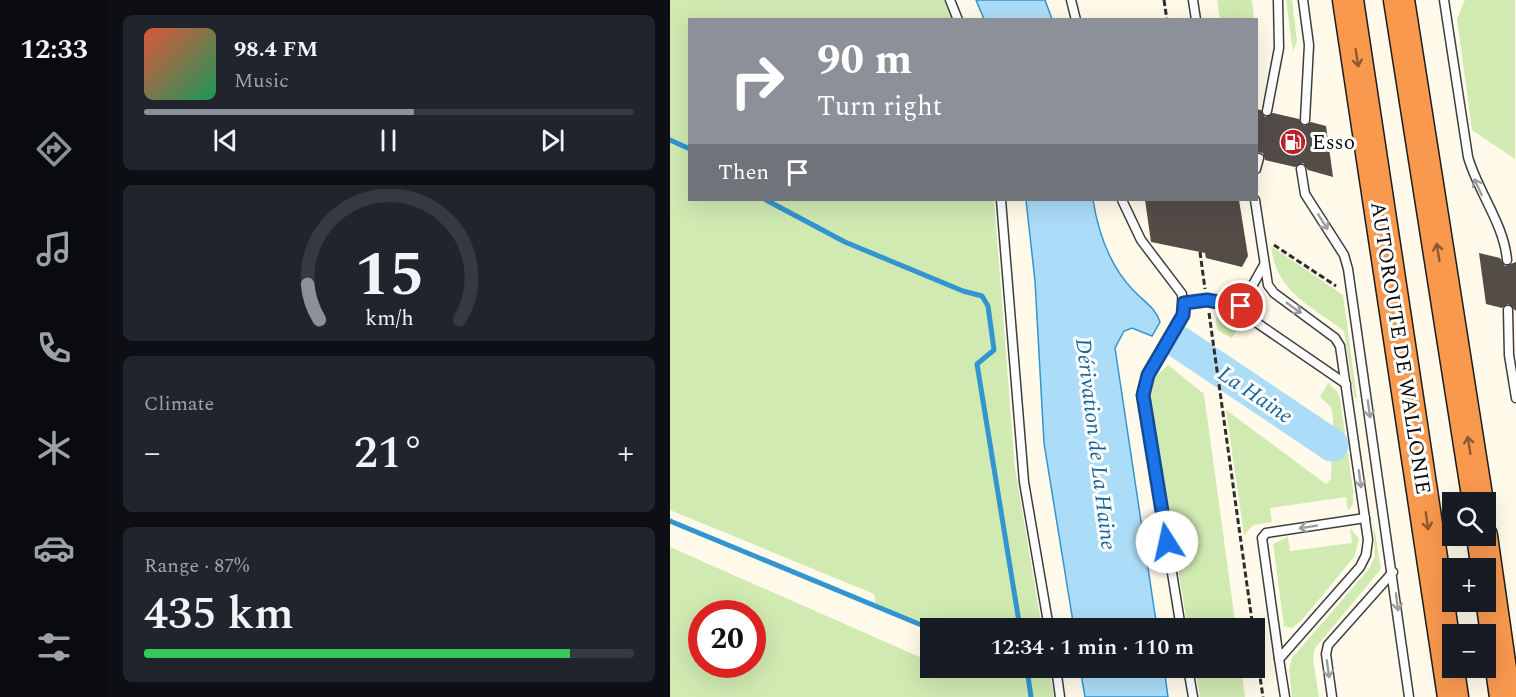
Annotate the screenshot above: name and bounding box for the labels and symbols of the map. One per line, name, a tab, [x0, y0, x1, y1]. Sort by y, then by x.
one-way arrow	[1352, 47, 1363, 67]
fuel station icon: Esso	[1278, 127, 1308, 157]
place label: Esso	[1312, 127, 1355, 159]
one-way arrow	[1472, 178, 1484, 196]
street label: AUTOROUTE DE WALLONIE	[1361, 199, 1439, 497]
one-way arrow	[1317, 213, 1329, 230]
one-way arrow	[1433, 243, 1444, 262]
pin	[1215, 280, 1266, 331]
one-way arrow	[1285, 302, 1301, 314]
water label: Dérivation de La Haine	[1066, 337, 1125, 552]
water label: La Haine	[1211, 358, 1299, 433]
one-way arrow	[1363, 399, 1374, 418]
one-way arrow	[1463, 435, 1474, 455]
one-way arrow	[1354, 469, 1365, 488]
position arrow	[1135, 510, 1199, 574]
one-way arrow	[1422, 510, 1433, 530]
one-way arrow	[1298, 521, 1318, 532]
one-way arrow	[1391, 591, 1402, 611]
speed limit sign: 20	[688, 600, 766, 678]
one-way arrow	[1323, 658, 1334, 678]

